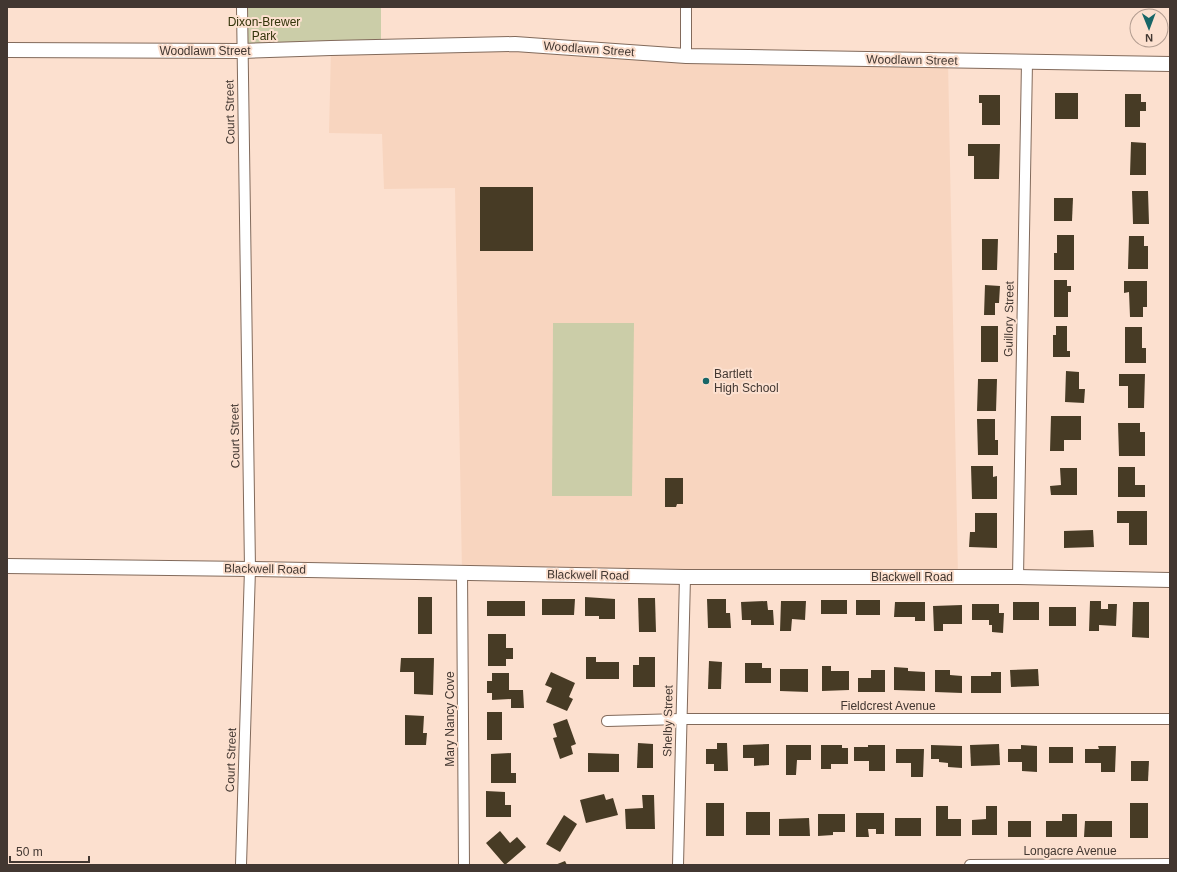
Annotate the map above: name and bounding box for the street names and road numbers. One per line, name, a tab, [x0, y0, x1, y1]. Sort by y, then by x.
street label: Woodlawn Street	[543, 39, 636, 59]
street label: Woodlawn Street	[159, 44, 251, 58]
street label: Woodlawn Street	[866, 52, 958, 68]
street label: Court Street	[222, 79, 238, 144]
street label: Guillory Street	[1001, 280, 1017, 357]
street label: Court Street	[227, 403, 243, 468]
street label: Blackwell Road	[224, 561, 306, 577]
street label: Blackwell Road	[547, 567, 629, 583]
street label: Blackwell Road	[871, 570, 953, 584]
street label: Mary Nancy Cove	[443, 671, 457, 767]
street label: Shelby Street	[660, 684, 676, 757]
street label: Fieldcrest Avenue	[840, 699, 936, 713]
street label: Court Street	[223, 727, 239, 793]
street label: Longacre Avenue	[1023, 844, 1117, 858]

